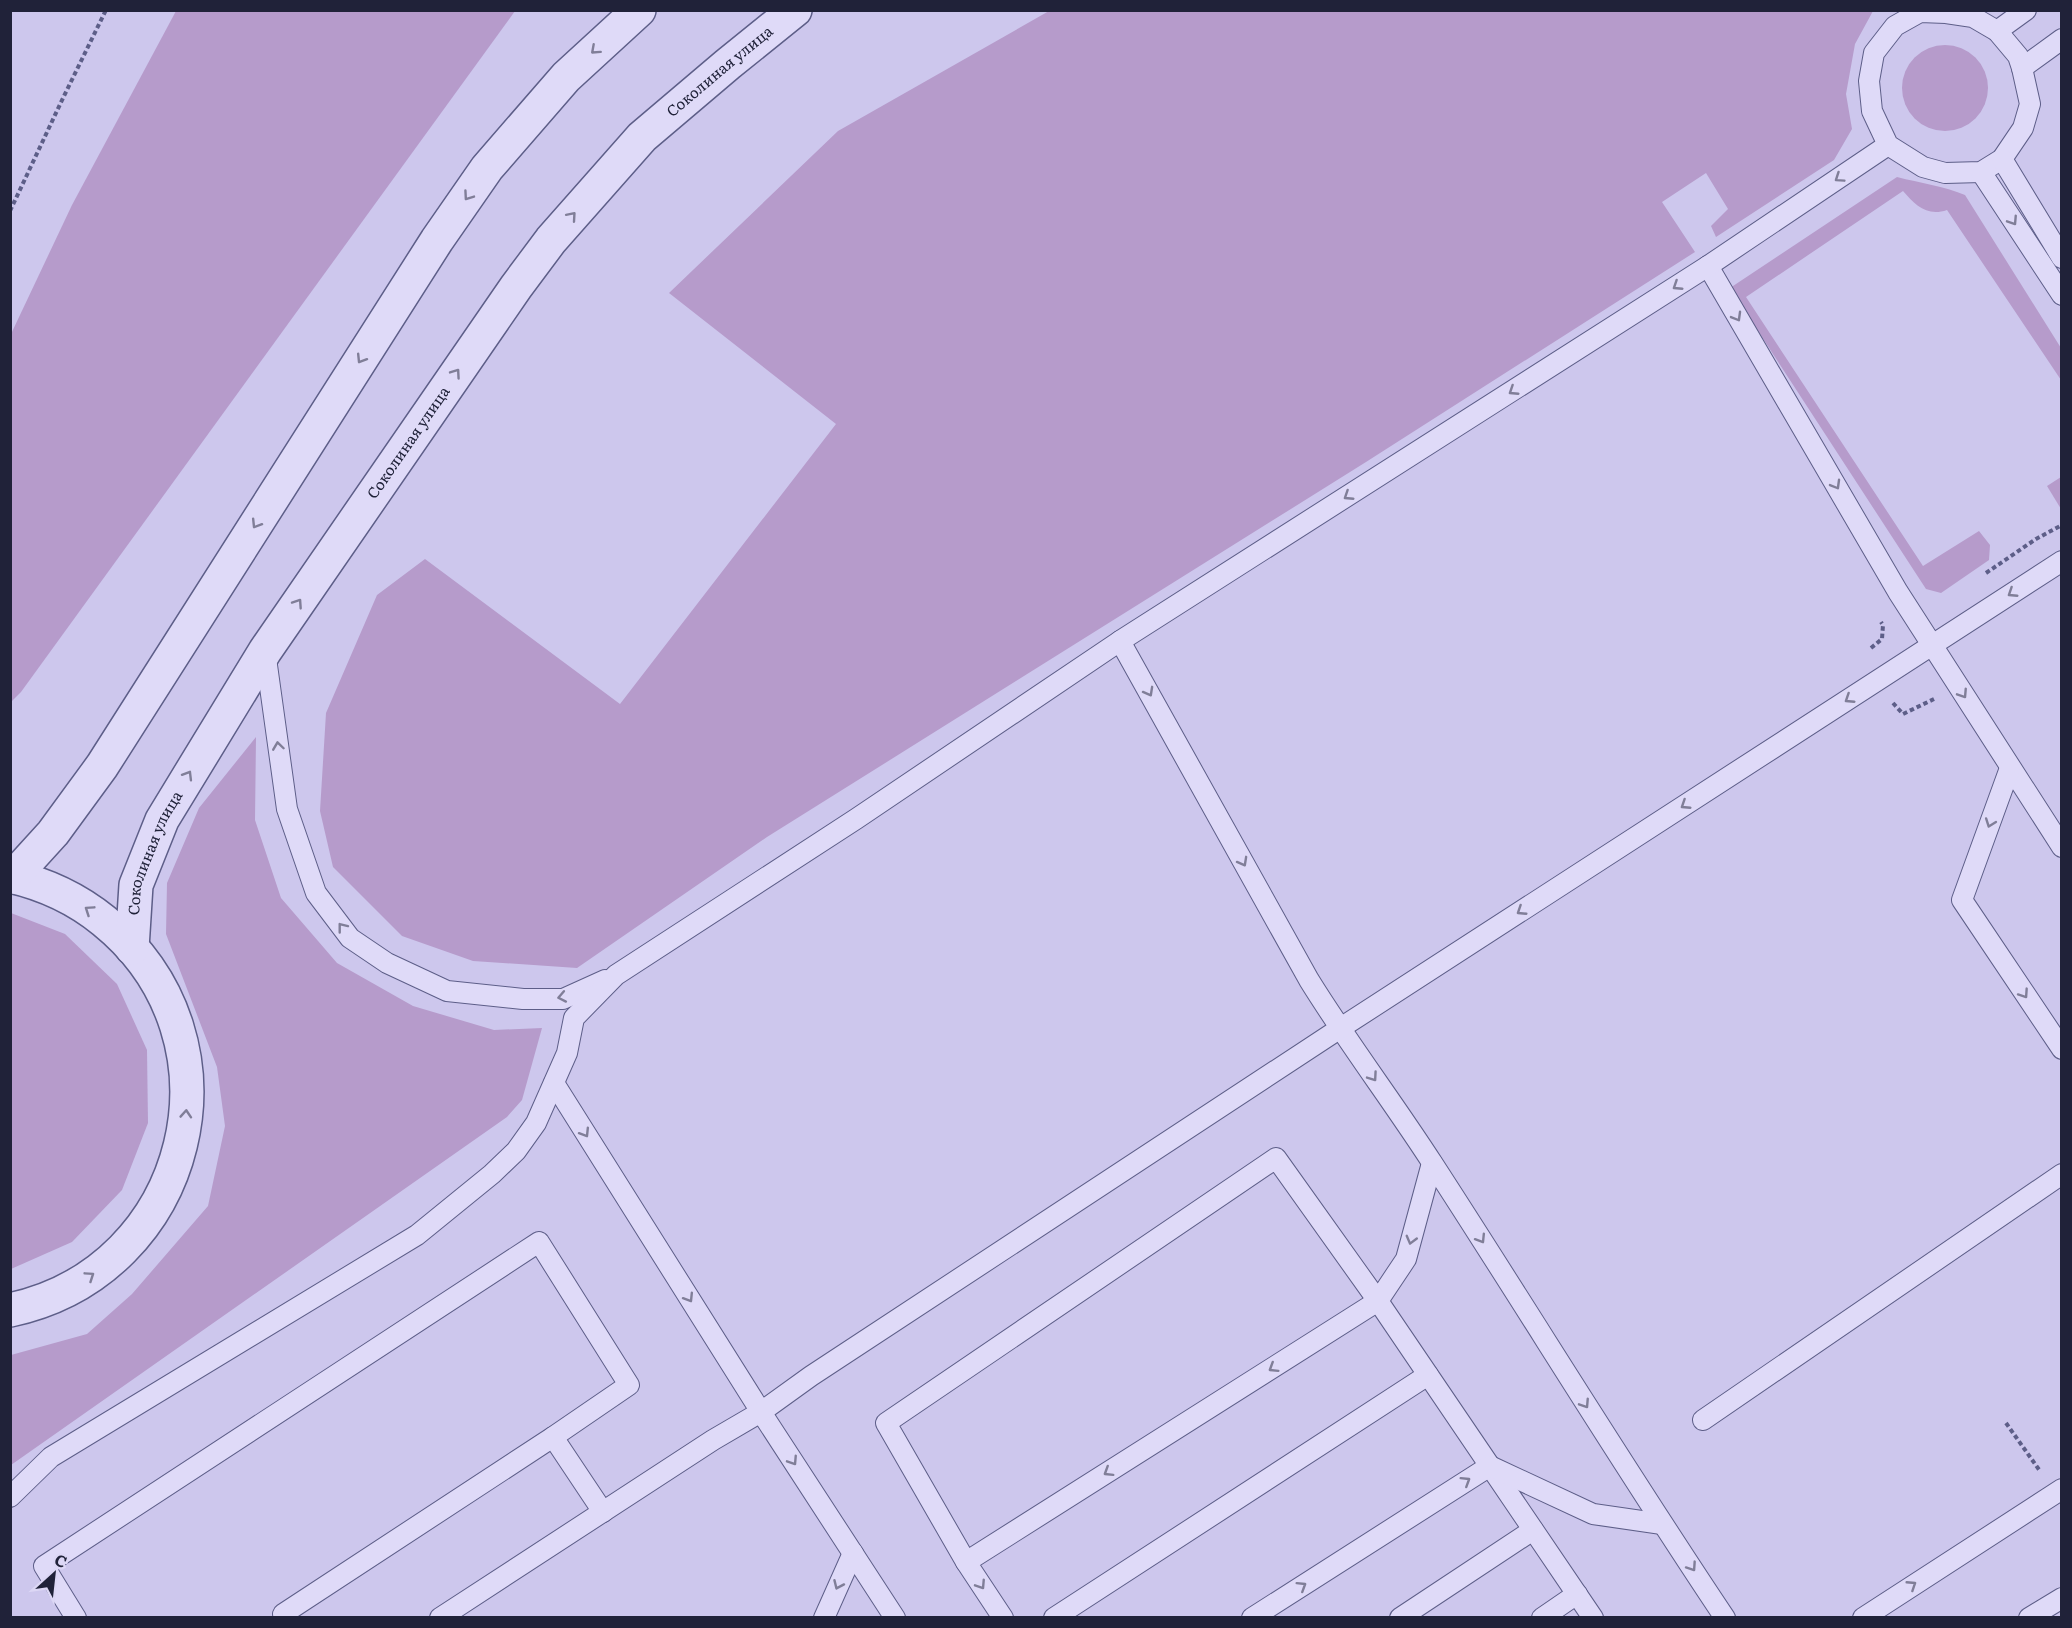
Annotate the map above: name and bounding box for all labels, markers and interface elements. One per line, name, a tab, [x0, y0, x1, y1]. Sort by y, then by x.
street label: Соколиная улица	[661, 19, 778, 122]
one-way arrow	[592, 43, 602, 54]
one-way arrow	[1835, 171, 1846, 182]
one-way arrow	[464, 190, 475, 201]
one-way arrow	[565, 212, 576, 223]
one-way arrow	[2006, 214, 2017, 225]
one-way arrow	[1673, 279, 1684, 290]
one-way arrow	[1730, 311, 1742, 321]
one-way arrow	[357, 353, 368, 364]
one-way arrow	[449, 368, 460, 379]
street label: Соколиная улица	[360, 380, 455, 503]
one-way arrow	[1509, 383, 1519, 395]
one-way arrow	[1828, 479, 1840, 489]
one-way arrow	[1344, 488, 1354, 500]
one-way arrow	[252, 517, 263, 528]
one-way arrow	[2008, 585, 2019, 596]
one-way arrow	[291, 598, 302, 609]
one-way arrow	[1142, 686, 1153, 696]
one-way arrow	[1956, 688, 1968, 698]
one-way arrow	[1844, 691, 1855, 702]
one-way arrow	[273, 741, 285, 751]
one-way arrow	[181, 771, 193, 781]
street label: Соколиная улица	[121, 785, 188, 916]
one-way arrow	[1681, 797, 1691, 809]
one-way arrow	[1985, 817, 1998, 827]
one-way arrow	[1236, 856, 1247, 867]
one-way arrow	[1517, 903, 1527, 915]
one-way arrow	[85, 906, 96, 917]
one-way arrow	[338, 922, 349, 933]
one-way arrow	[2017, 987, 2028, 998]
one-way arrow	[557, 990, 567, 1003]
one-way arrow	[1366, 1070, 1377, 1081]
one-way arrow	[179, 1109, 192, 1118]
one-way arrow	[578, 1126, 589, 1137]
one-way arrow	[1473, 1233, 1485, 1243]
one-way arrow	[1406, 1234, 1418, 1244]
one-way arrow	[84, 1272, 95, 1283]
one-way arrow	[682, 1291, 693, 1302]
one-way arrow	[1268, 1360, 1279, 1371]
one-way arrow	[1578, 1398, 1590, 1408]
one-way arrow	[786, 1455, 798, 1465]
one-way arrow	[1104, 1465, 1114, 1477]
one-way arrow	[1460, 1477, 1470, 1489]
north arrow	[24, 1544, 84, 1604]
text: С	[51, 1546, 72, 1573]
one-way arrow	[1684, 1561, 1695, 1572]
one-way arrow	[834, 1579, 846, 1590]
one-way arrow	[974, 1579, 986, 1589]
one-way arrow	[1906, 1581, 1916, 1593]
one-way arrow	[1295, 1582, 1306, 1593]

